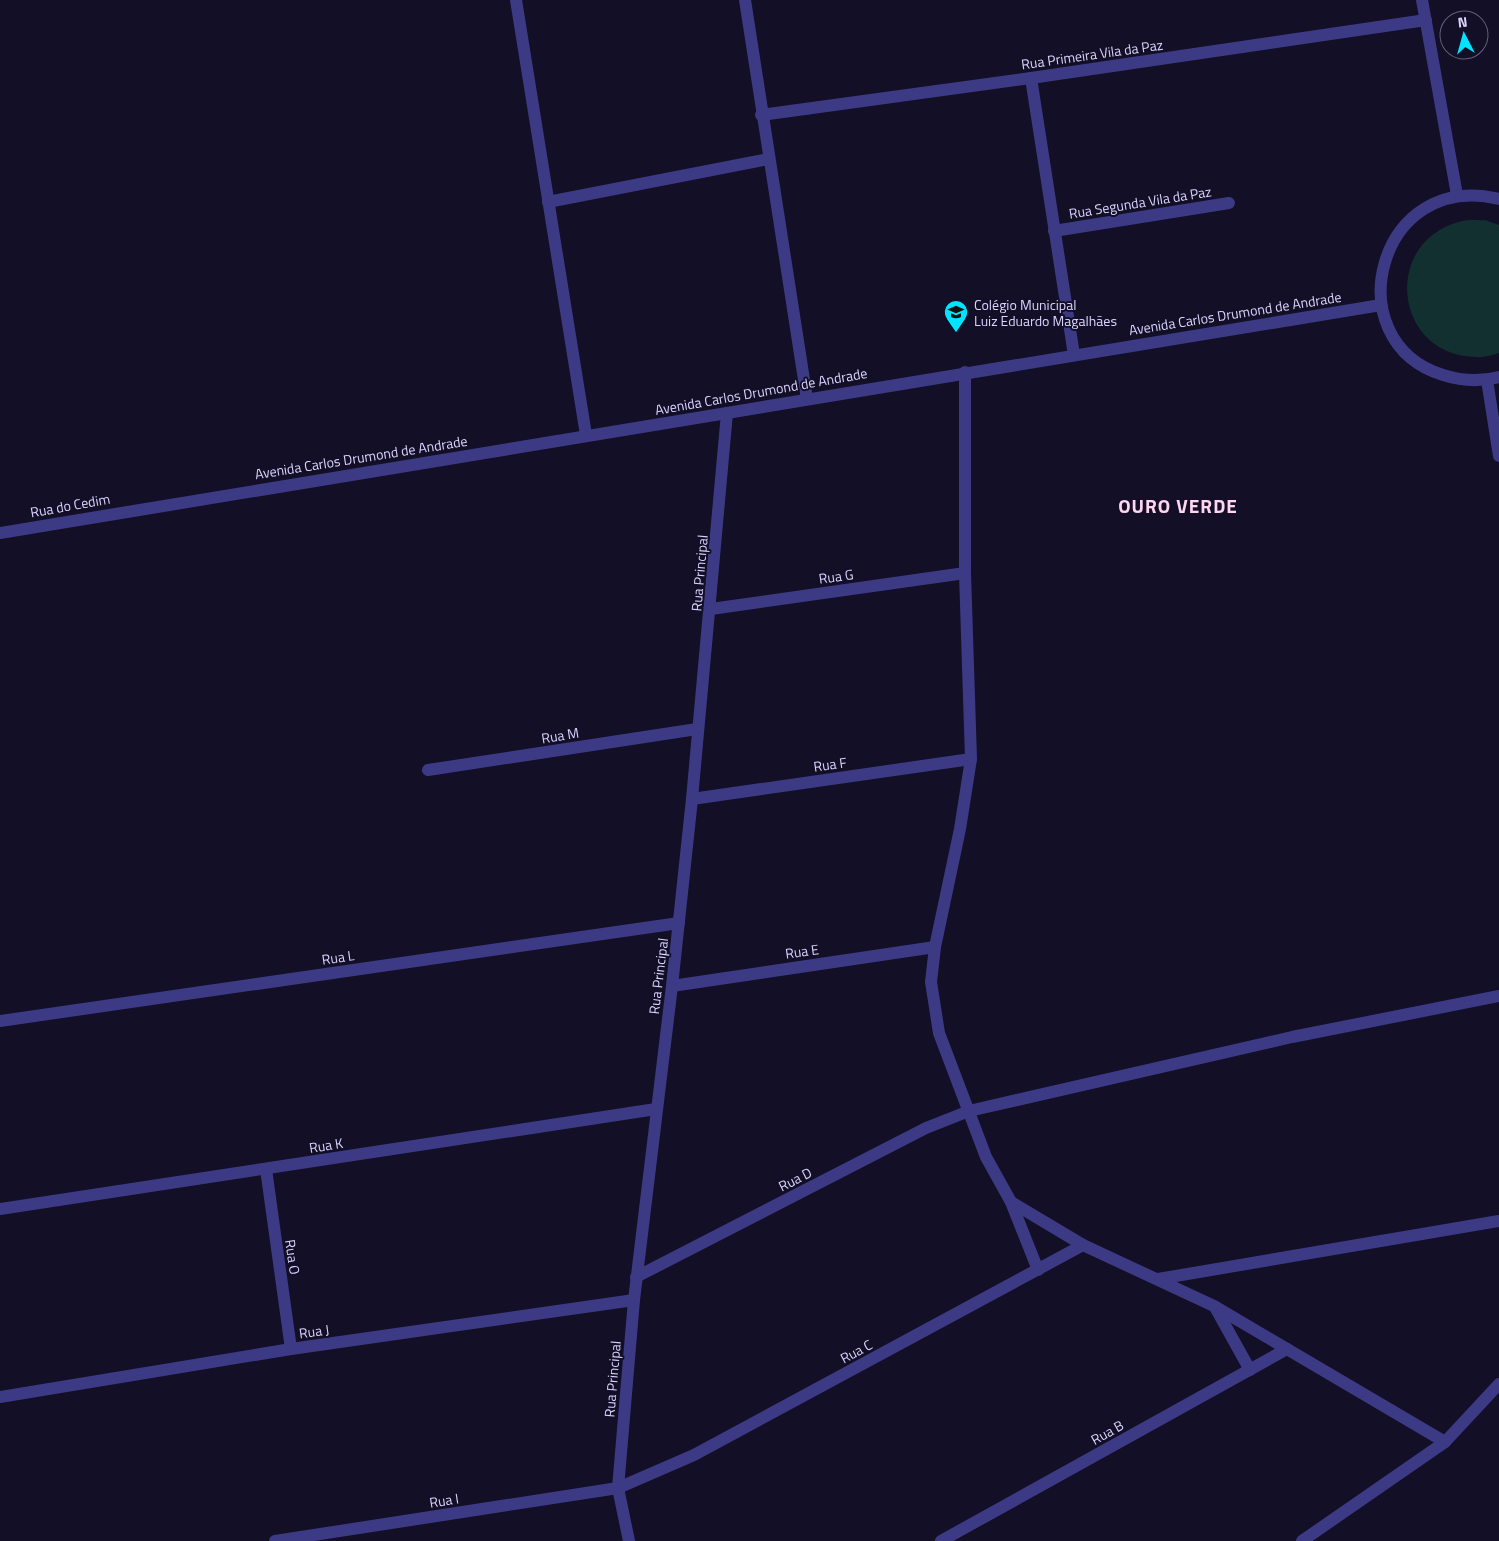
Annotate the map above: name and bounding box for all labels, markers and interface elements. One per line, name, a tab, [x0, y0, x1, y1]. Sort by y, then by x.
north arrow	[1439, 10, 1489, 60]
text: N	[1457, 11, 1469, 33]
street label: Rua Primeira Vila da Paz	[1020, 34, 1164, 74]
street label: Rua Segunda Vila da Paz	[1067, 180, 1213, 224]
street label: Avenida Carlos Drumond de Andrade	[1127, 286, 1343, 340]
place label: Colégio Municipal Luiz Eduardo Magalhães	[974, 294, 1117, 331]
school or university icon: Colégio Municipal Luiz Eduardo Magalhães	[943, 299, 969, 333]
street label: Avenida Carlos Drumond de Andrade	[653, 362, 869, 420]
street label: Avenida Carlos Drumond de Andrade	[253, 430, 469, 484]
street label: Rua do Cedim	[28, 488, 112, 522]
district label: OURO VERDE	[1118, 491, 1238, 520]
street label: Rua Principal	[685, 534, 713, 612]
street label: Rua G	[817, 563, 855, 589]
street label: Rua M	[540, 722, 580, 748]
street label: Rua F	[812, 751, 848, 777]
street label: Rua Principal	[643, 937, 673, 1015]
street label: Rua E	[784, 938, 820, 964]
street label: Rua L	[320, 944, 356, 970]
street label: Rua K	[308, 1132, 345, 1158]
street label: Rua D	[775, 1162, 815, 1196]
street label: Rua O	[280, 1238, 306, 1276]
street label: Rua J	[298, 1319, 330, 1343]
street label: Rua C	[836, 1334, 876, 1368]
street label: Rua Principal	[598, 1340, 626, 1418]
street label: Rua B	[1087, 1414, 1127, 1450]
street label: Rua I	[428, 1487, 460, 1513]

